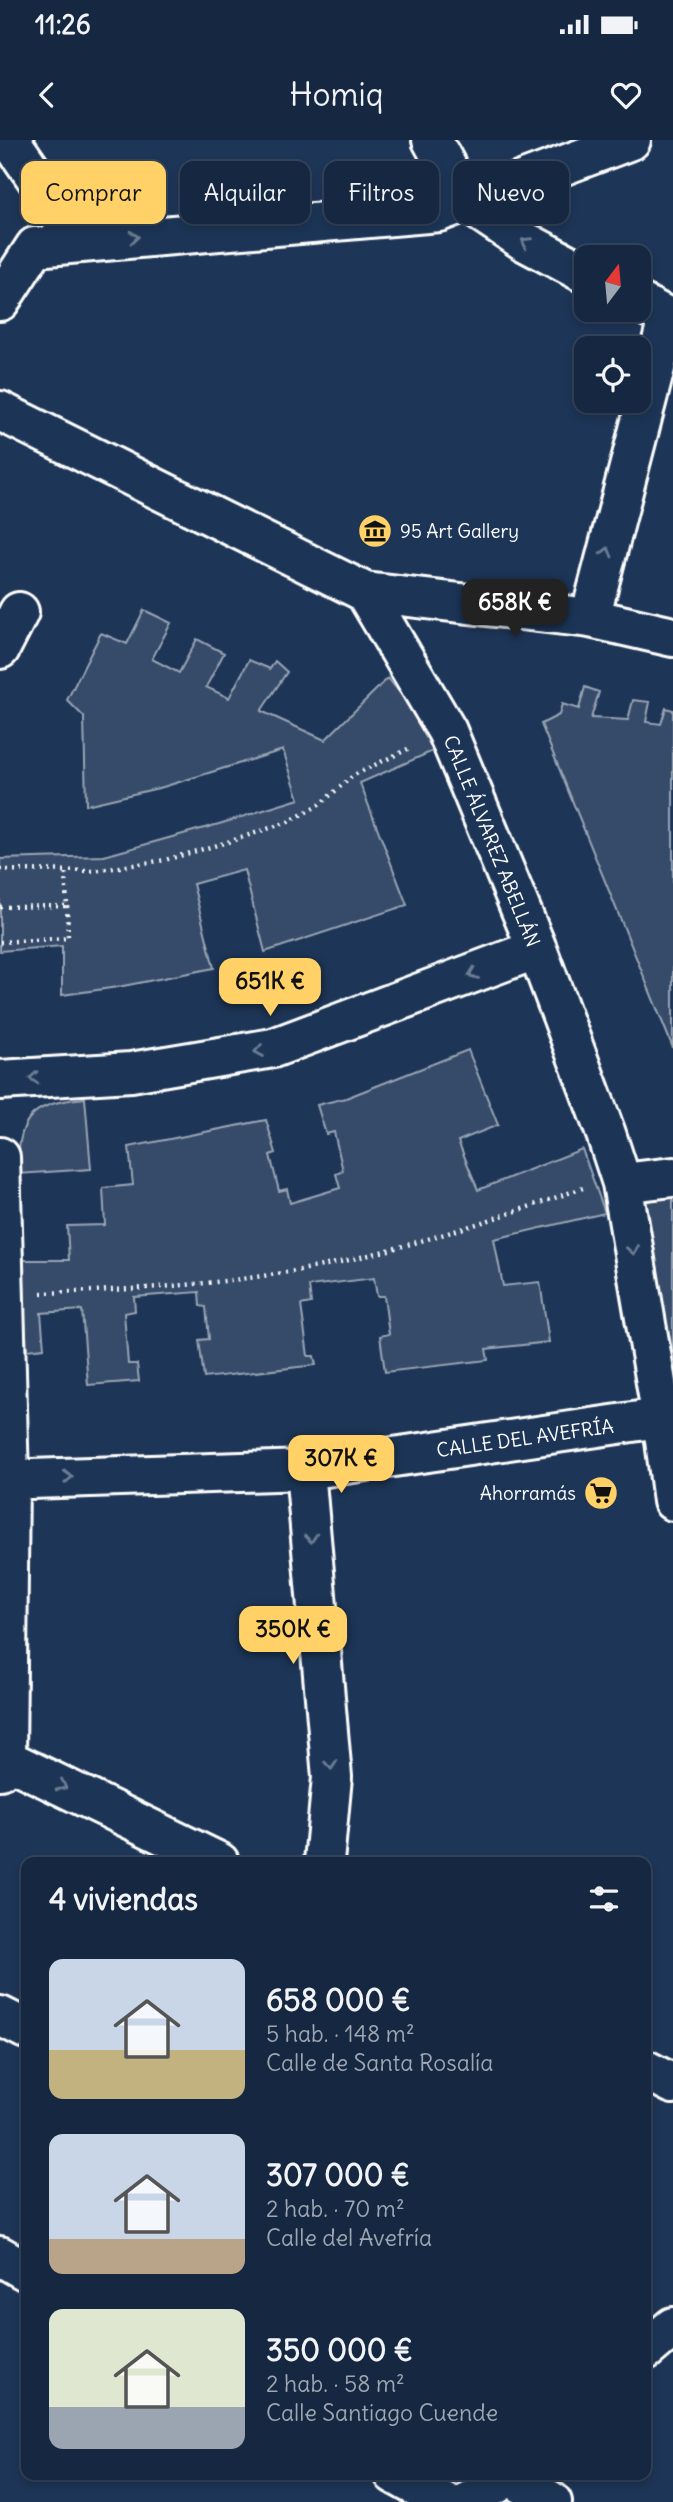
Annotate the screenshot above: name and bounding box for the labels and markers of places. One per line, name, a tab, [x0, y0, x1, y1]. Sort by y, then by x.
museum icon: 95 Art Gallery	[356, 512, 394, 550]
place label: 95 Art Gallery	[400, 519, 519, 543]
pin: 658K €	[458, 580, 572, 639]
pin: 651K €	[213, 958, 327, 1018]
pin: 307K €	[284, 1436, 398, 1495]
supermarket icon: Ahorramás	[582, 1474, 620, 1512]
place label: Ahorramás	[480, 1481, 576, 1505]
pin: 350K €	[236, 1606, 350, 1666]

